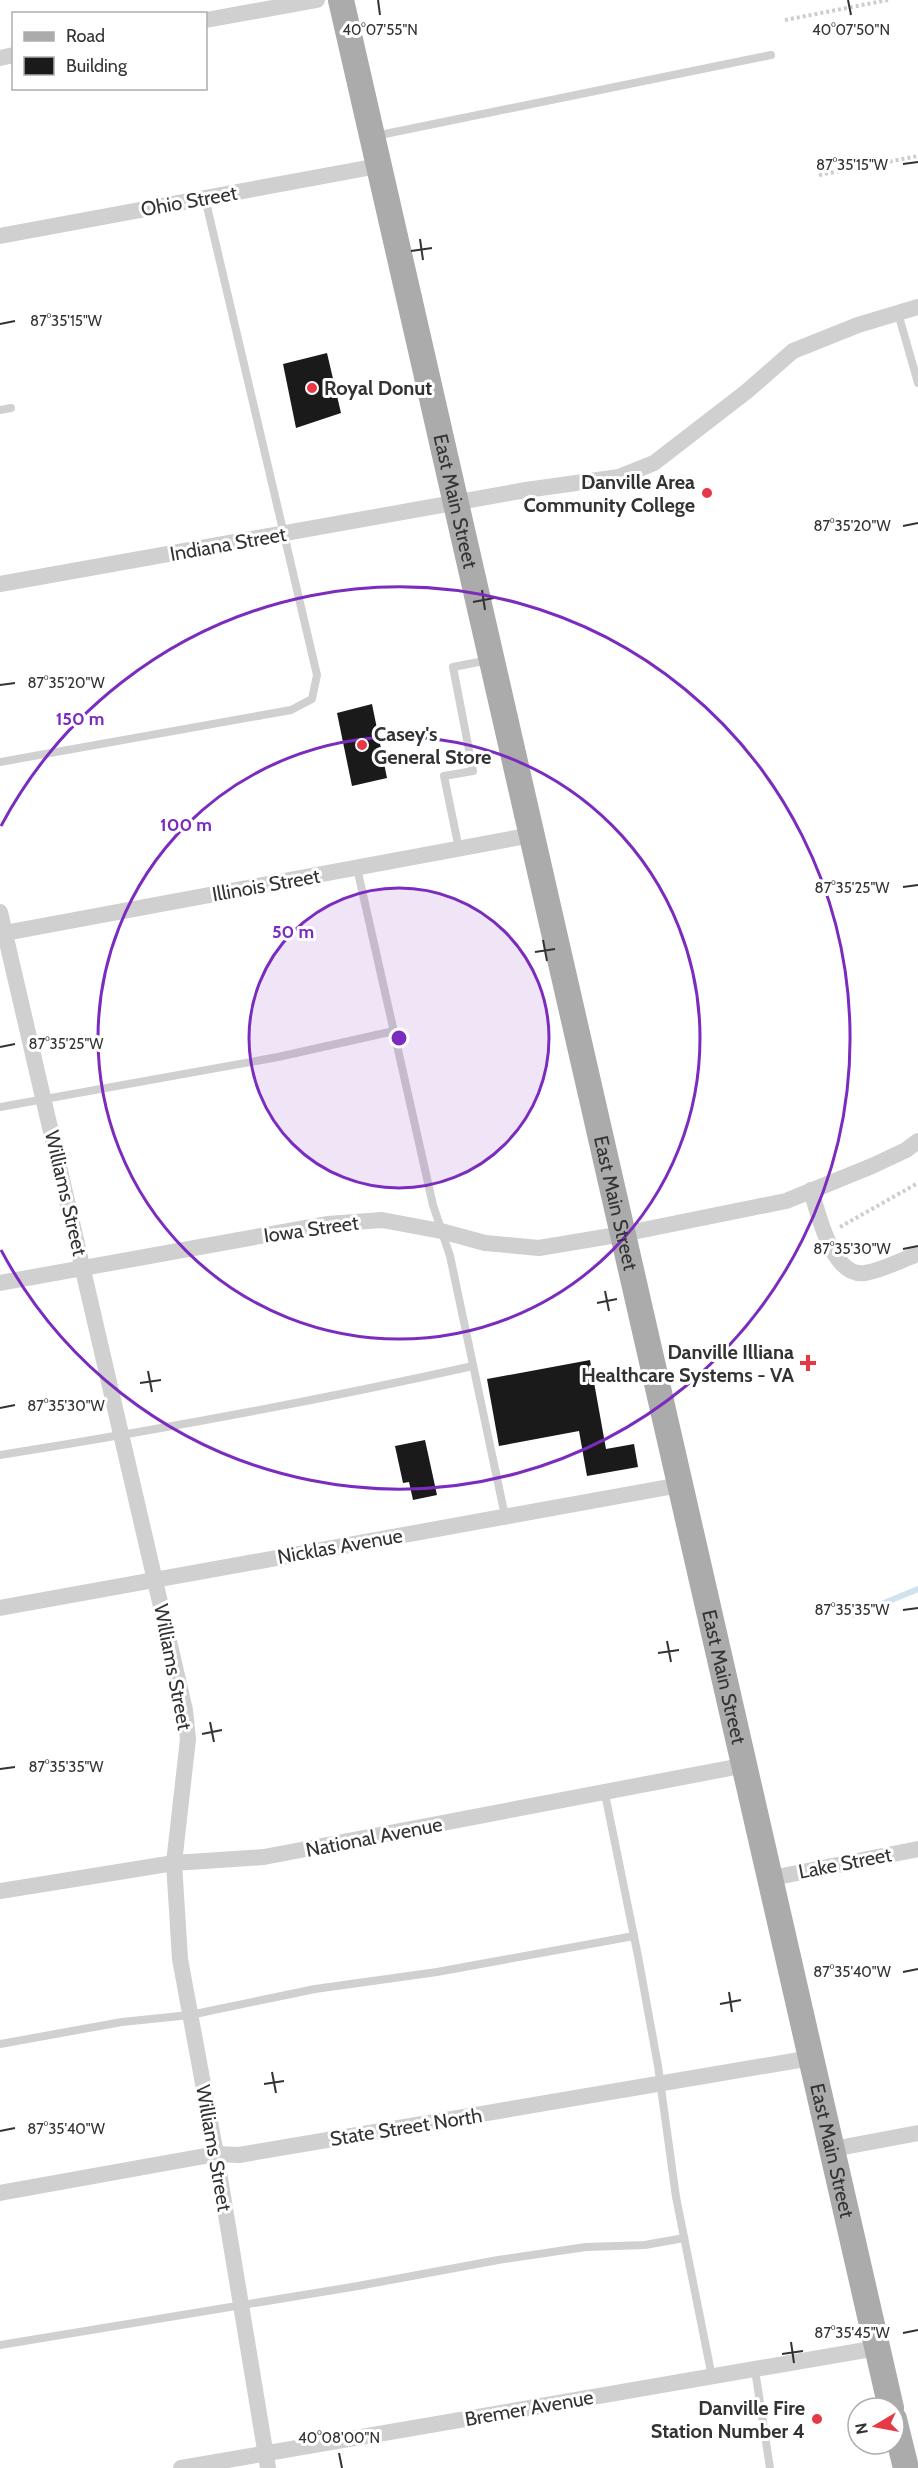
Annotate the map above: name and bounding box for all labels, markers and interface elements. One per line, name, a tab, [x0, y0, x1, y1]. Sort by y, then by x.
legend	[12, 12, 207, 90]
text: 40°07'55"N	[342, 21, 418, 39]
text: 40°07'50"N	[812, 21, 890, 39]
text: Road	[66, 25, 105, 47]
text: Building	[66, 55, 128, 77]
text: 87°35'15"W	[816, 156, 889, 174]
street label: Ohio Street	[139, 181, 239, 221]
text: 87°35'15"W	[30, 312, 103, 330]
place label: Royal Donut	[324, 376, 432, 400]
marker: Royal Donut	[305, 381, 319, 395]
street label: East Main Street	[428, 431, 483, 571]
place label: Danville Area Community College	[524, 470, 695, 517]
marker: Danville Area Community College	[700, 486, 714, 500]
text: 87°35'20"W	[813, 517, 891, 535]
street label: Indiana Street	[168, 522, 288, 566]
text: 87°35'20"W	[27, 674, 105, 692]
text: 150 m	[56, 708, 104, 730]
place label: Casey's General Store	[374, 722, 491, 769]
marker: Casey's General Store	[355, 738, 369, 752]
text: 100 m	[160, 814, 212, 836]
street label: Illinois Street	[210, 864, 322, 906]
text: 87°35'25"W	[815, 879, 890, 897]
text: 50 m	[272, 921, 314, 943]
centre of rings	[389, 1028, 409, 1048]
text: 87°35'25"W	[29, 1035, 104, 1053]
street label: Williams Street	[40, 1128, 92, 1258]
street label: East Main Street	[589, 1133, 643, 1273]
street label: Iowa Street	[262, 1210, 360, 1248]
text: 87°35'30"W	[813, 1240, 892, 1258]
place label: Danville Illiana Healthcare Systems - VA	[581, 1340, 794, 1387]
marker: Danville Illiana Healthcare Systems - VA	[799, 1354, 817, 1372]
text: 87°35'30"W	[27, 1397, 106, 1415]
street label: Nicklas Avenue	[276, 1523, 404, 1569]
text: 87°35'35"W	[814, 1601, 890, 1619]
street label: Williams Street	[149, 1602, 197, 1732]
street label: East Main Street	[697, 1607, 751, 1747]
text: 87°35'35"W	[28, 1758, 104, 1776]
street label: National Avenue	[304, 1812, 444, 1862]
street label: Lake Street	[796, 1842, 894, 1884]
text: 87°35'40"W	[813, 1963, 892, 1981]
street label: East Main Street	[805, 2081, 859, 2220]
street label: Williams Street	[191, 2083, 237, 2213]
street label: State Street North	[328, 2103, 484, 2151]
text: 87°35'40"W	[27, 2120, 106, 2138]
text: 87°35'45"W	[814, 2324, 890, 2342]
street label: Bremer Avenue	[463, 2385, 595, 2431]
place label: Danville Fire Station Number 4	[651, 2396, 805, 2443]
north arrow	[846, 2396, 906, 2456]
marker: Danville Fire Station Number 4	[810, 2412, 824, 2426]
text: N	[851, 2421, 872, 2436]
text: 40°08'00"N	[298, 2429, 380, 2447]

